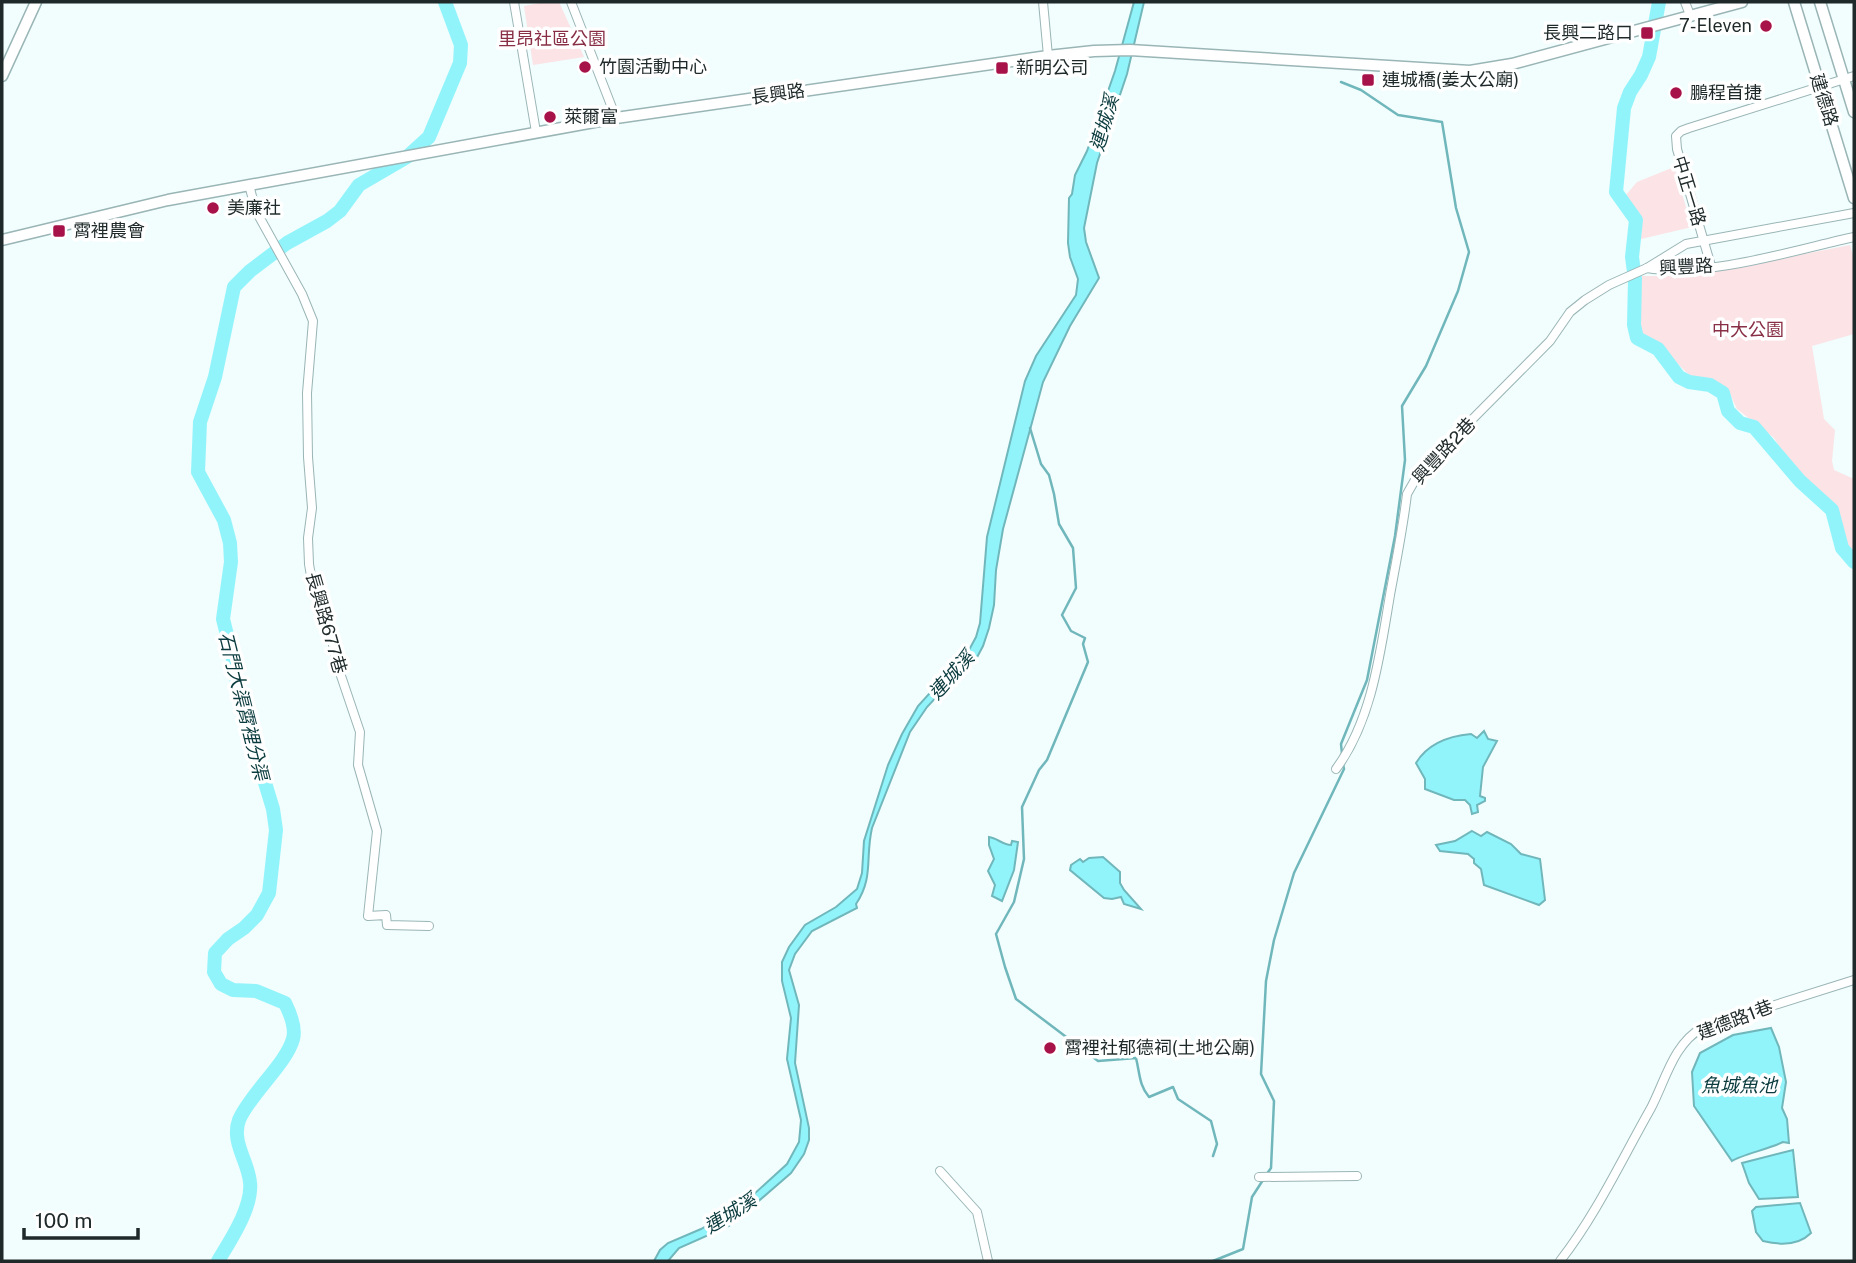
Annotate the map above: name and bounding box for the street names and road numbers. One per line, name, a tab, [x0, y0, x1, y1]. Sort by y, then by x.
street label: 建德路	[1807, 71, 1842, 129]
street label: 長興路	[750, 79, 806, 108]
street label: 中正一路	[1669, 153, 1710, 228]
street label: 興豐路	[1658, 255, 1713, 278]
street label: 興豐路2巷	[1408, 413, 1480, 488]
street label: 長興路677巷	[302, 570, 351, 676]
street label: 建德路1巷	[1694, 996, 1776, 1044]

